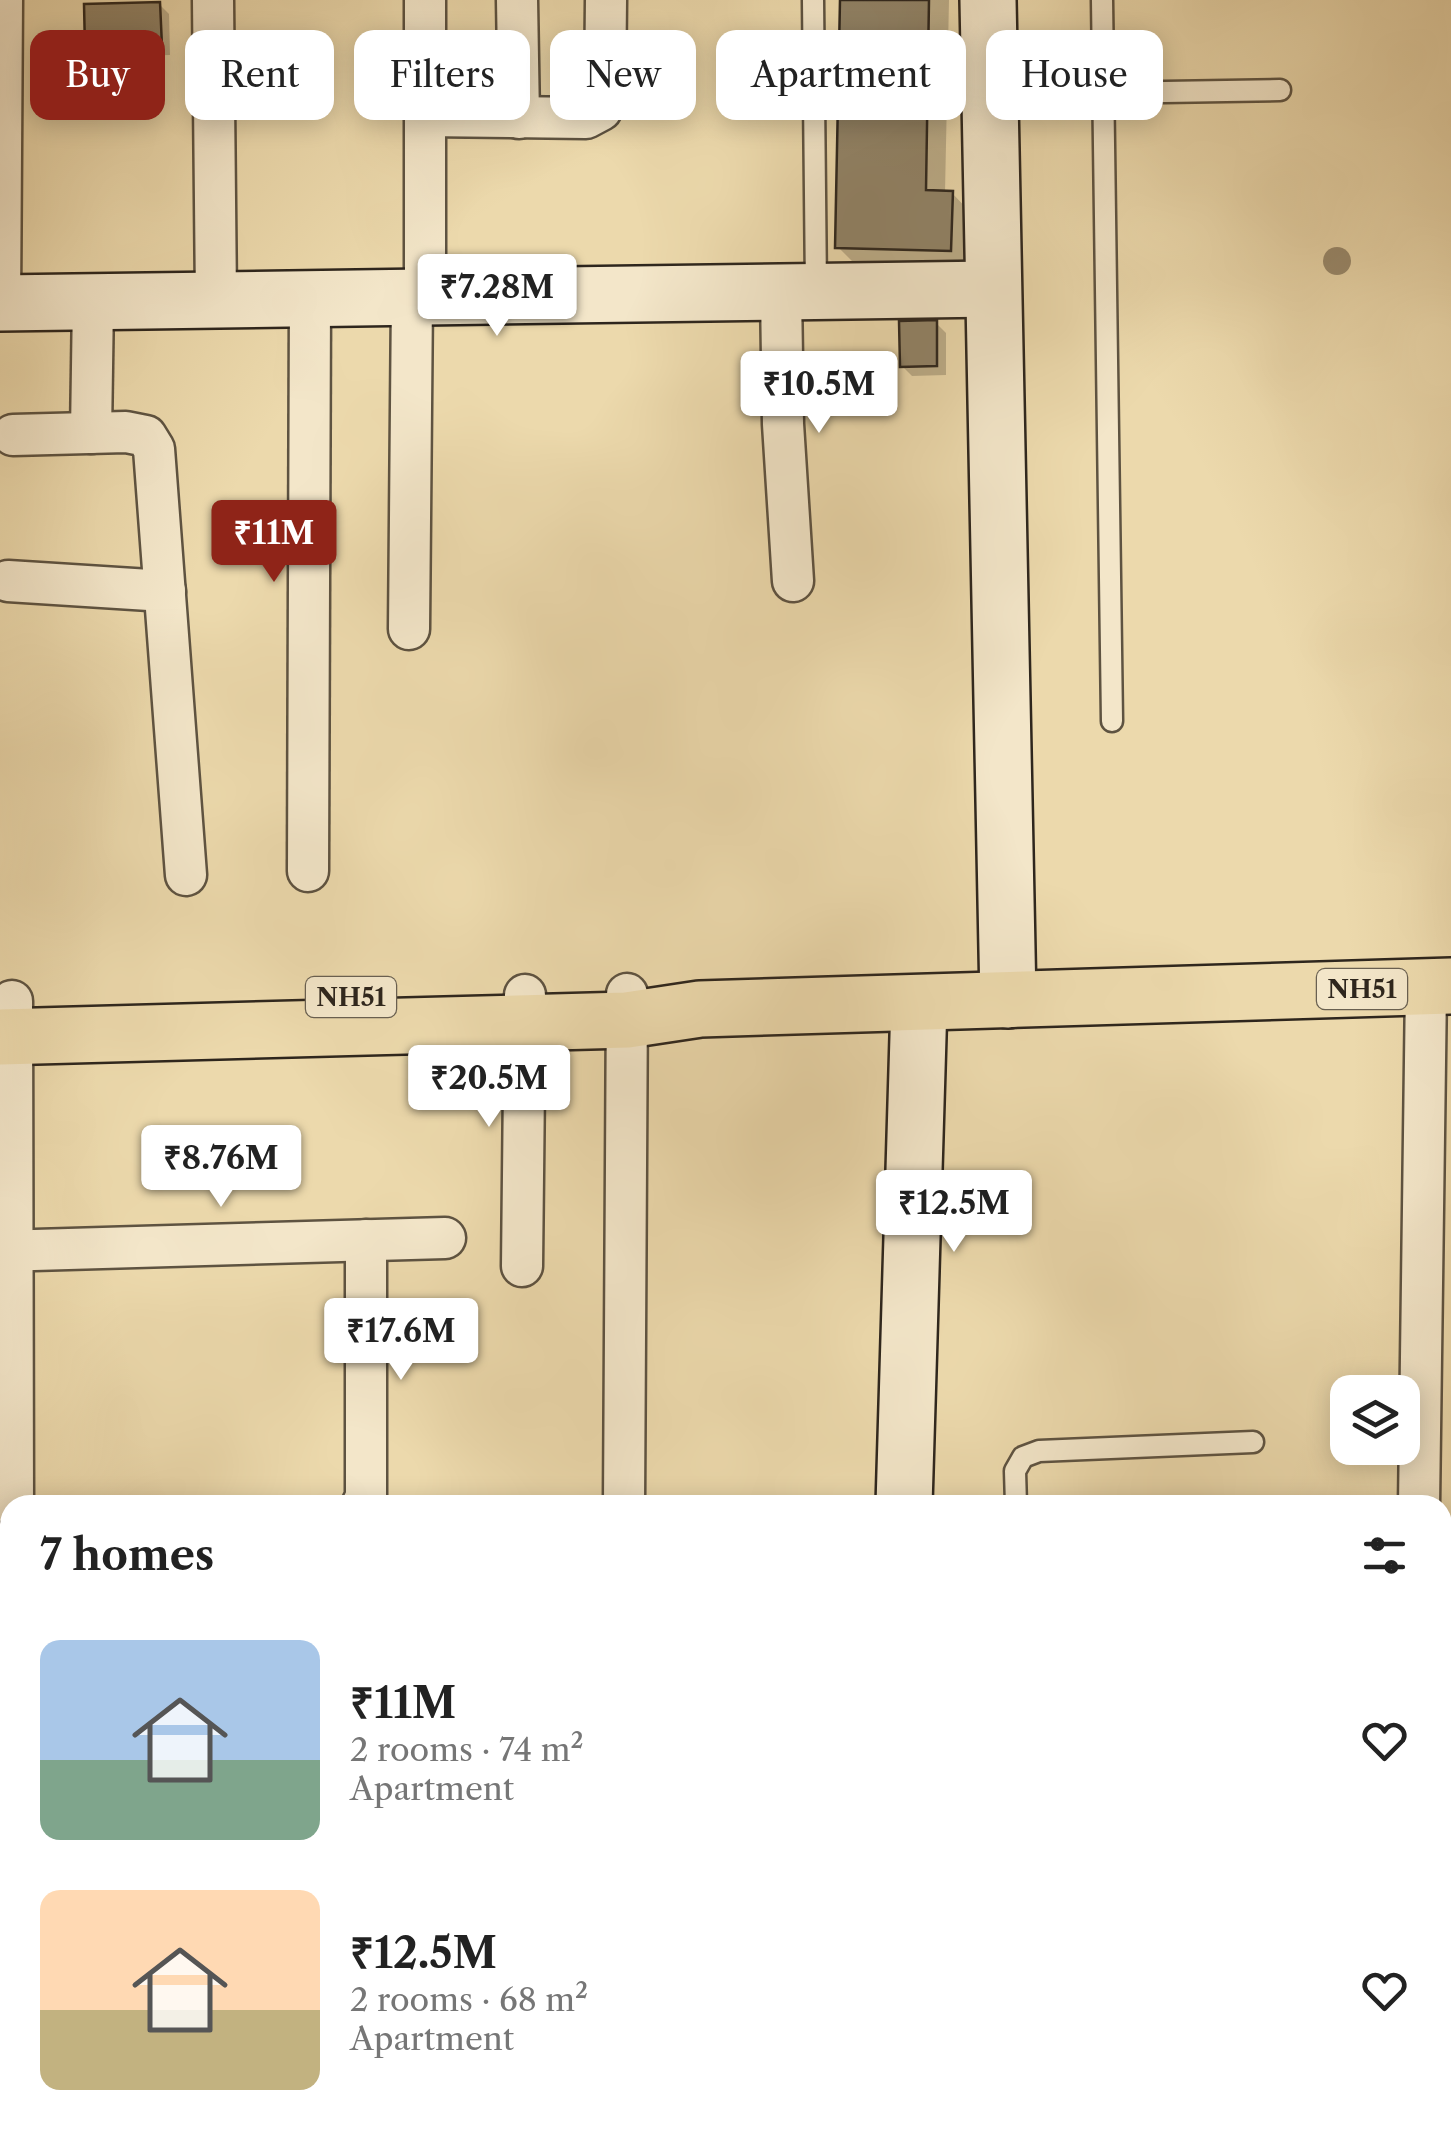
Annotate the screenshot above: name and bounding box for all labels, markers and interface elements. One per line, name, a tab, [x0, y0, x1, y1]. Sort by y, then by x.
chip: Buy	[30, 30, 165, 120]
chip: Rent	[185, 30, 334, 120]
chip: Filters	[354, 30, 530, 120]
chip: New	[550, 30, 696, 120]
chip: Apartment	[716, 30, 966, 120]
chip: House	[986, 30, 1163, 120]
pin: ₹7.28M	[416, 254, 578, 339]
text: ₹7.28M	[440, 267, 554, 306]
pin: ₹10.5M	[738, 351, 900, 436]
text: ₹10.5M	[763, 364, 875, 403]
pin: ₹11M	[215, 500, 333, 585]
text: ₹11M	[233, 513, 315, 552]
road number: NH51	[1317, 969, 1407, 1009]
road number: NH51	[306, 977, 396, 1017]
pin: ₹20.5M	[408, 1045, 570, 1130]
text: ₹20.5M	[430, 1058, 548, 1097]
pin: ₹8.76M	[140, 1125, 302, 1210]
text: ₹8.76M	[163, 1138, 279, 1177]
pin: ₹12.5M	[873, 1170, 1035, 1255]
text: ₹12.5M	[898, 1183, 1010, 1222]
pin: ₹17.6M	[320, 1298, 482, 1383]
text: ₹17.6M	[346, 1311, 456, 1350]
map controls	[1330, 1375, 1420, 1465]
button: layers	[1330, 1375, 1420, 1465]
icon: filters	[1357, 1528, 1412, 1583]
text: 7 homes	[40, 1529, 214, 1581]
text: ₹11M	[350, 1677, 456, 1729]
icon: home	[120, 1680, 240, 1800]
icon: heart	[1357, 1713, 1412, 1768]
text: 2 rooms · 74 m²	[350, 1730, 584, 1769]
text: Apartment	[350, 1769, 514, 1808]
text: ₹12.5M	[350, 1927, 497, 1979]
icon: home	[120, 1930, 240, 2050]
icon: heart	[1357, 1963, 1412, 2018]
text: 2 rooms · 68 m²	[350, 1980, 588, 2019]
text: Apartment	[350, 2019, 514, 2058]

